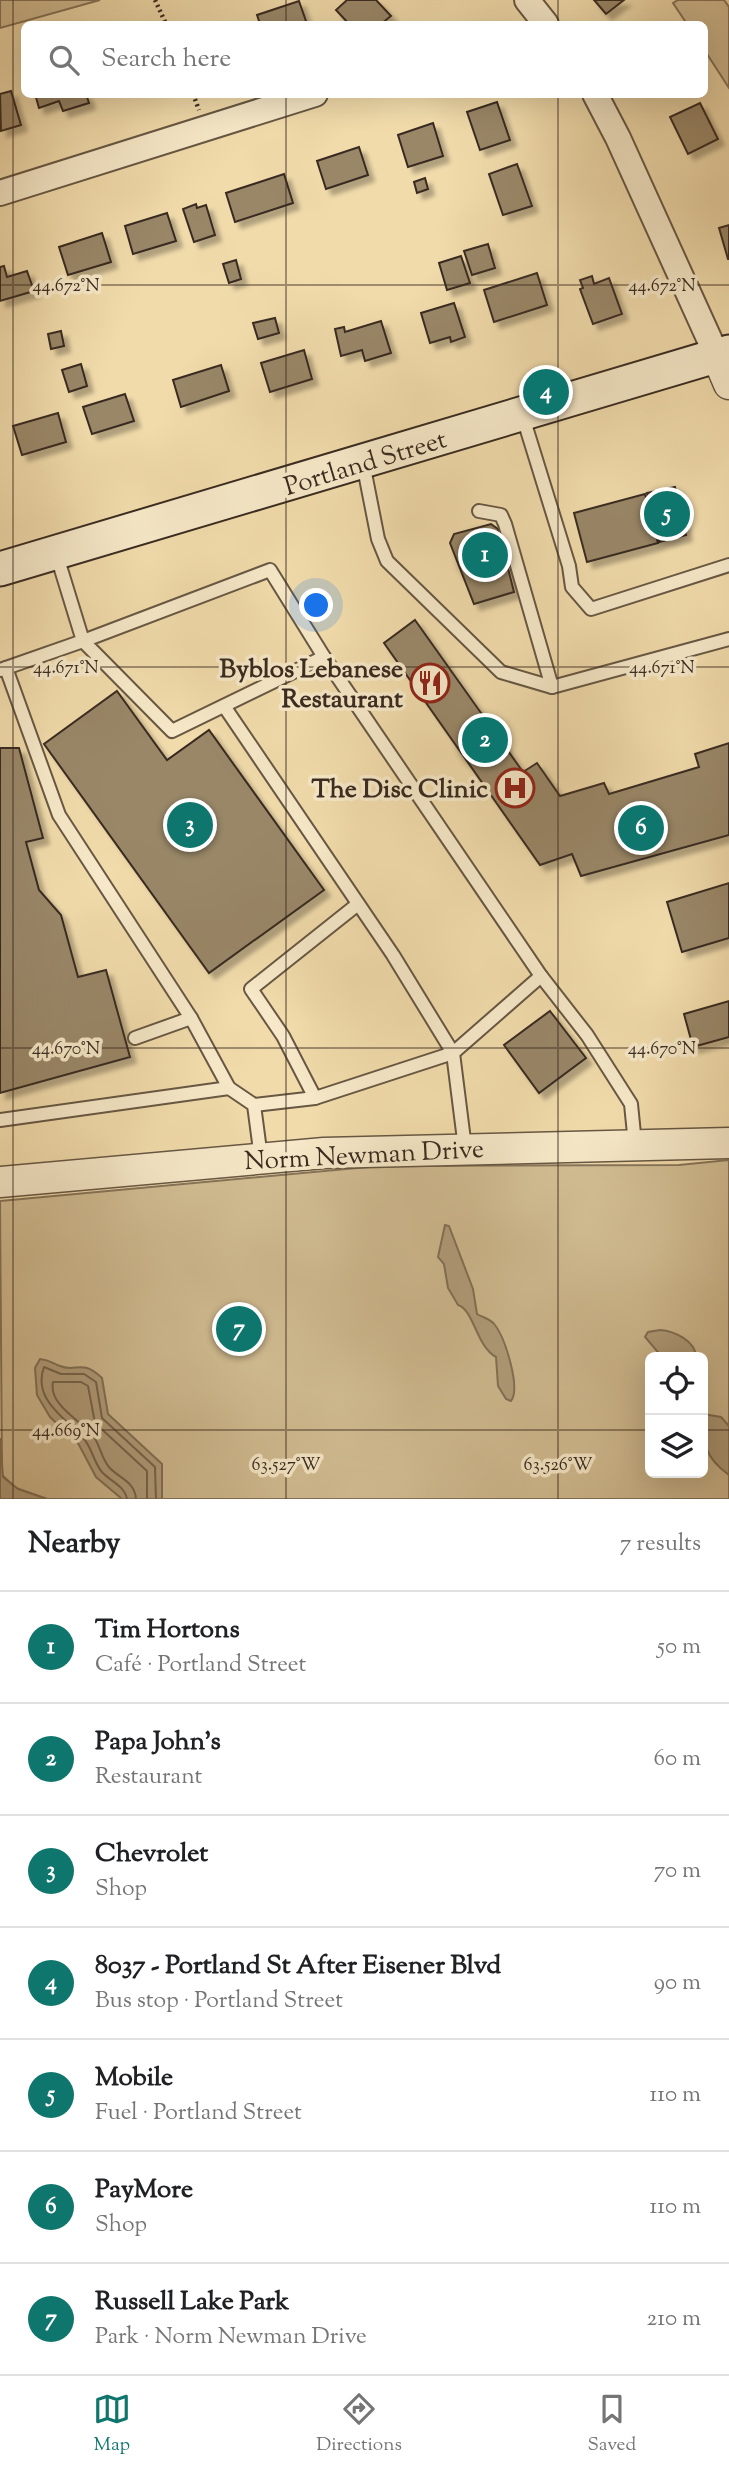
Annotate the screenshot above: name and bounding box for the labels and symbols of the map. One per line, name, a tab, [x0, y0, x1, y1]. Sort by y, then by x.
text: 44.672°N	[32, 274, 100, 300]
text: 44.672°N	[628, 274, 696, 300]
pin: 4	[523, 366, 569, 418]
street label: Portland Street	[280, 422, 452, 507]
pin: 5	[644, 488, 690, 540]
pin: 1	[462, 529, 508, 581]
your location	[299, 588, 333, 622]
place label: Byblos Lebanese Restaurant	[220, 652, 403, 719]
text: 44.671°N	[33, 656, 99, 682]
text: 44.671°N	[629, 656, 695, 682]
restaurant icon: Byblos Lebanese Restaurant	[409, 662, 451, 704]
pin: 2	[462, 714, 508, 766]
hospital icon: The Disc Clinic	[494, 767, 536, 809]
place label: The Disc Clinic	[312, 772, 488, 809]
pin: 3	[167, 799, 213, 851]
pin: 6	[618, 802, 664, 854]
text: 44.670°N	[32, 1037, 100, 1063]
text: 44.670°N	[628, 1037, 696, 1063]
street label: Norm Newman Drive	[243, 1132, 485, 1181]
pin: 7	[216, 1303, 262, 1355]
text: 44.669°N	[32, 1419, 100, 1445]
text: 63.527°W	[252, 1453, 321, 1479]
text: 63.526°W	[524, 1453, 592, 1479]

